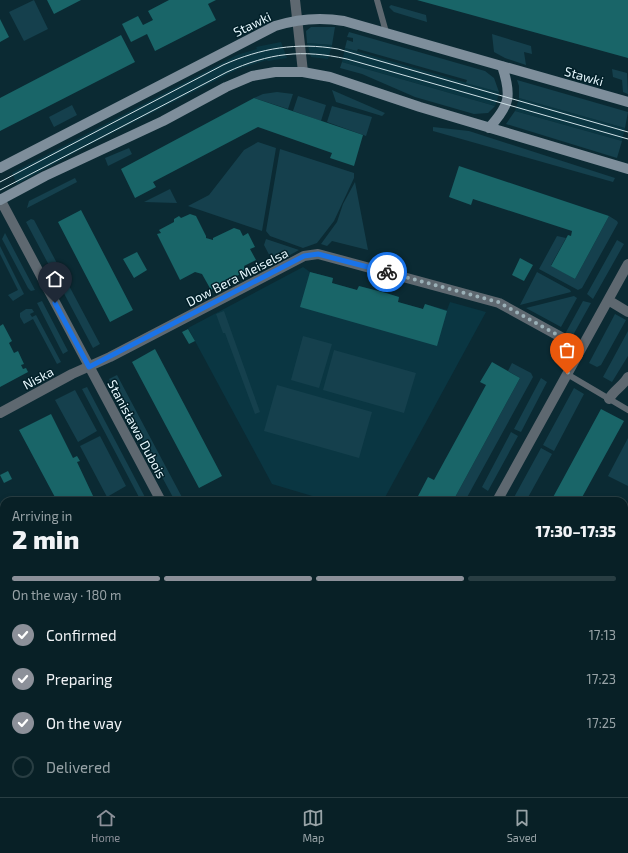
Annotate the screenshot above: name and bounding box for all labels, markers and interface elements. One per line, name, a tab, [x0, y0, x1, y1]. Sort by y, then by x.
street label: Stawki	[231, 8, 273, 40]
street label: Stawki	[563, 63, 605, 89]
street label: Dow Bera Meiselsa	[183, 244, 291, 310]
courier	[367, 252, 407, 292]
icon: bike	[376, 261, 398, 283]
pin	[38, 262, 72, 303]
icon: home	[44, 268, 66, 290]
pin	[550, 333, 584, 374]
icon: bag	[556, 339, 578, 361]
street label: Niska	[20, 363, 56, 393]
street label: Stanisława Dubois	[104, 377, 170, 481]
text: Arriving in	[12, 508, 72, 524]
text: 17:30–17:35	[535, 522, 616, 540]
text: 2 min	[12, 523, 79, 554]
text: On the way · 180 m	[12, 587, 122, 603]
icon: check	[12, 624, 34, 646]
text: Confirmed	[46, 626, 117, 644]
text: 17:13	[589, 627, 616, 643]
icon: check	[12, 668, 34, 690]
text: Preparing	[46, 670, 112, 688]
text: 17:23	[587, 671, 616, 687]
icon: check	[12, 712, 34, 734]
text: On the way	[46, 714, 122, 732]
text: 17:25	[587, 715, 616, 731]
text: Delivered	[46, 758, 111, 776]
tab: Home	[91, 807, 120, 844]
tab: Map	[302, 807, 325, 844]
tab: Saved	[507, 807, 537, 844]

